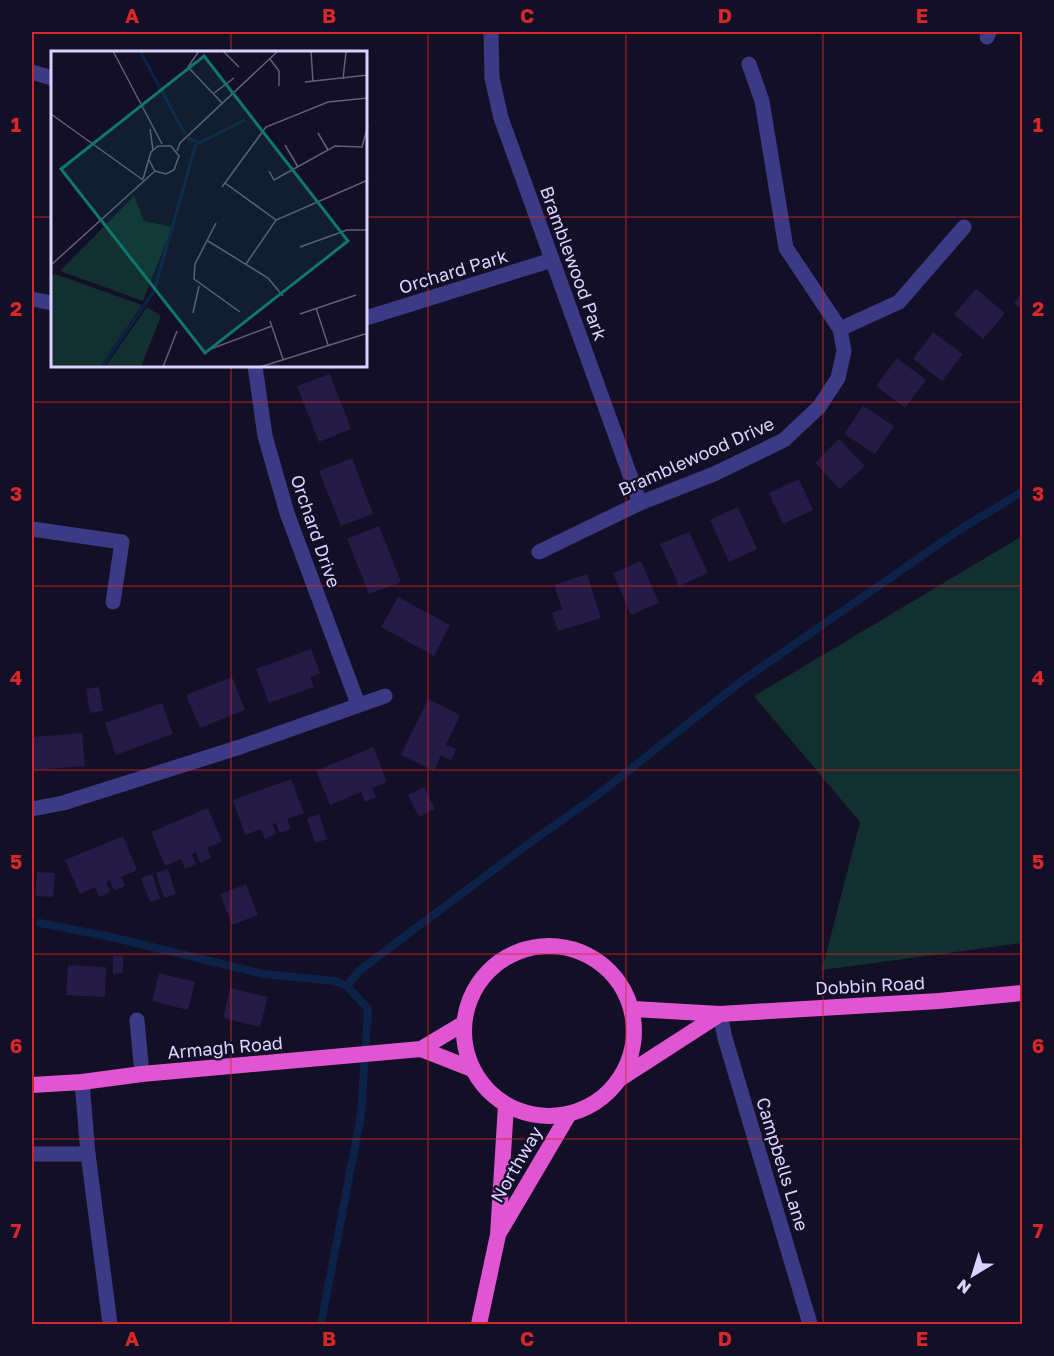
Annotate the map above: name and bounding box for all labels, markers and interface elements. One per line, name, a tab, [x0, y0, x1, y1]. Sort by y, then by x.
text: A	[125, 3, 139, 27]
text: B	[322, 3, 336, 27]
text: C	[520, 3, 534, 27]
text: D	[718, 3, 732, 27]
text: E	[916, 3, 928, 27]
inset map	[51, 51, 368, 368]
text: 1	[11, 112, 21, 136]
text: 1	[1033, 112, 1043, 136]
street label: Bramblewood Park	[536, 183, 612, 343]
street label: Orchard Park	[396, 244, 510, 298]
text: 2	[10, 296, 22, 320]
text: 2	[1032, 296, 1044, 320]
street label: Bramblewood Drive	[615, 412, 777, 500]
street label: Orchard Drive	[286, 472, 346, 590]
text: 3	[10, 481, 22, 505]
text: 3	[1032, 481, 1044, 505]
text: 4	[10, 665, 22, 689]
text: 4	[1032, 665, 1044, 689]
text: 5	[10, 849, 22, 873]
text: 5	[1032, 849, 1044, 873]
street label: Dobbin Road	[814, 971, 926, 999]
street label: Armagh Road	[166, 1031, 284, 1063]
text: 6	[10, 1033, 22, 1057]
text: 6	[1032, 1033, 1044, 1057]
street label: Campbells Lane	[752, 1095, 814, 1233]
street label: Northway	[485, 1122, 547, 1206]
text: 7	[11, 1218, 22, 1242]
text: 7	[1033, 1218, 1044, 1242]
north arrow	[943, 1245, 1003, 1305]
text: N	[953, 1275, 975, 1298]
text: A	[125, 1326, 139, 1350]
text: B	[322, 1326, 336, 1350]
text: C	[520, 1326, 534, 1350]
text: D	[718, 1326, 732, 1350]
text: E	[916, 1326, 928, 1350]

